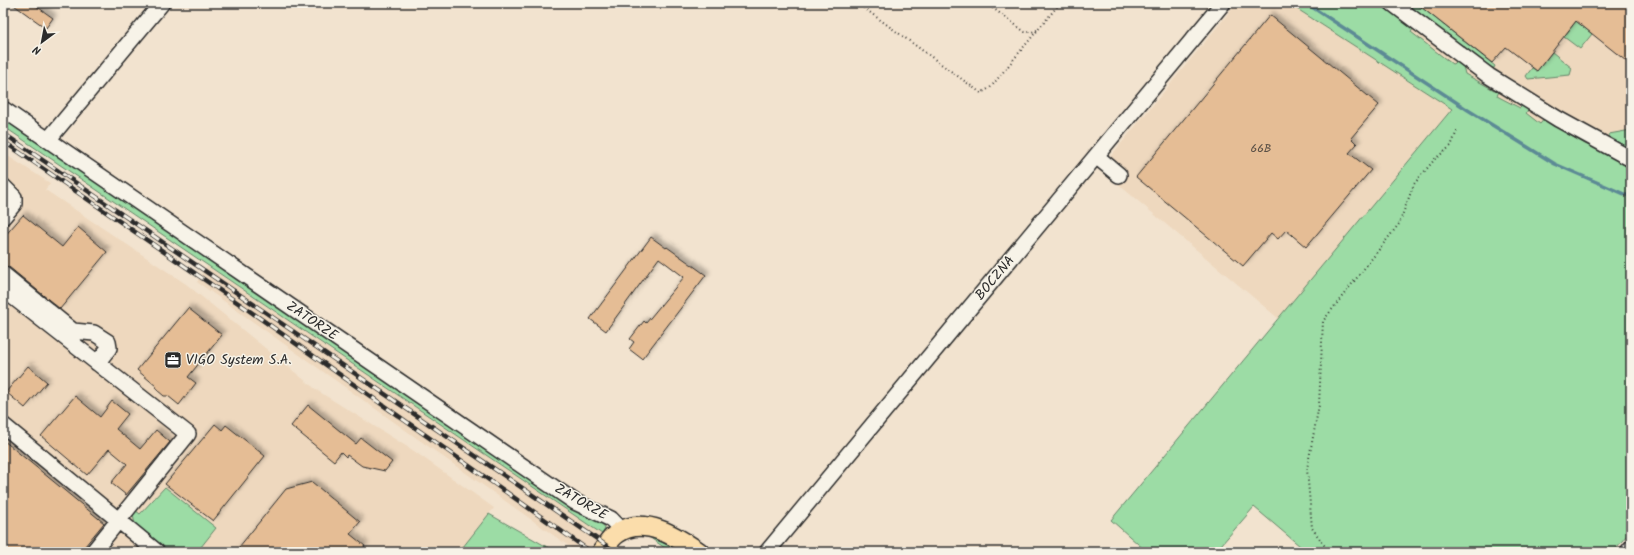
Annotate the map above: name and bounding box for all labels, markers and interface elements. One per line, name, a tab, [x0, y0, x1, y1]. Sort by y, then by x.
north arrow	[22, 22, 62, 62]
text: N	[29, 40, 45, 59]
house number: 66B	[1251, 139, 1272, 158]
street label: BOCZNA	[970, 251, 1020, 305]
street label: ZATORZE	[282, 296, 343, 347]
place label: VIGO System S.A.	[186, 349, 292, 371]
office icon: VIGO System S.A.	[163, 350, 183, 370]
street label: ZATORZE	[550, 478, 612, 527]

